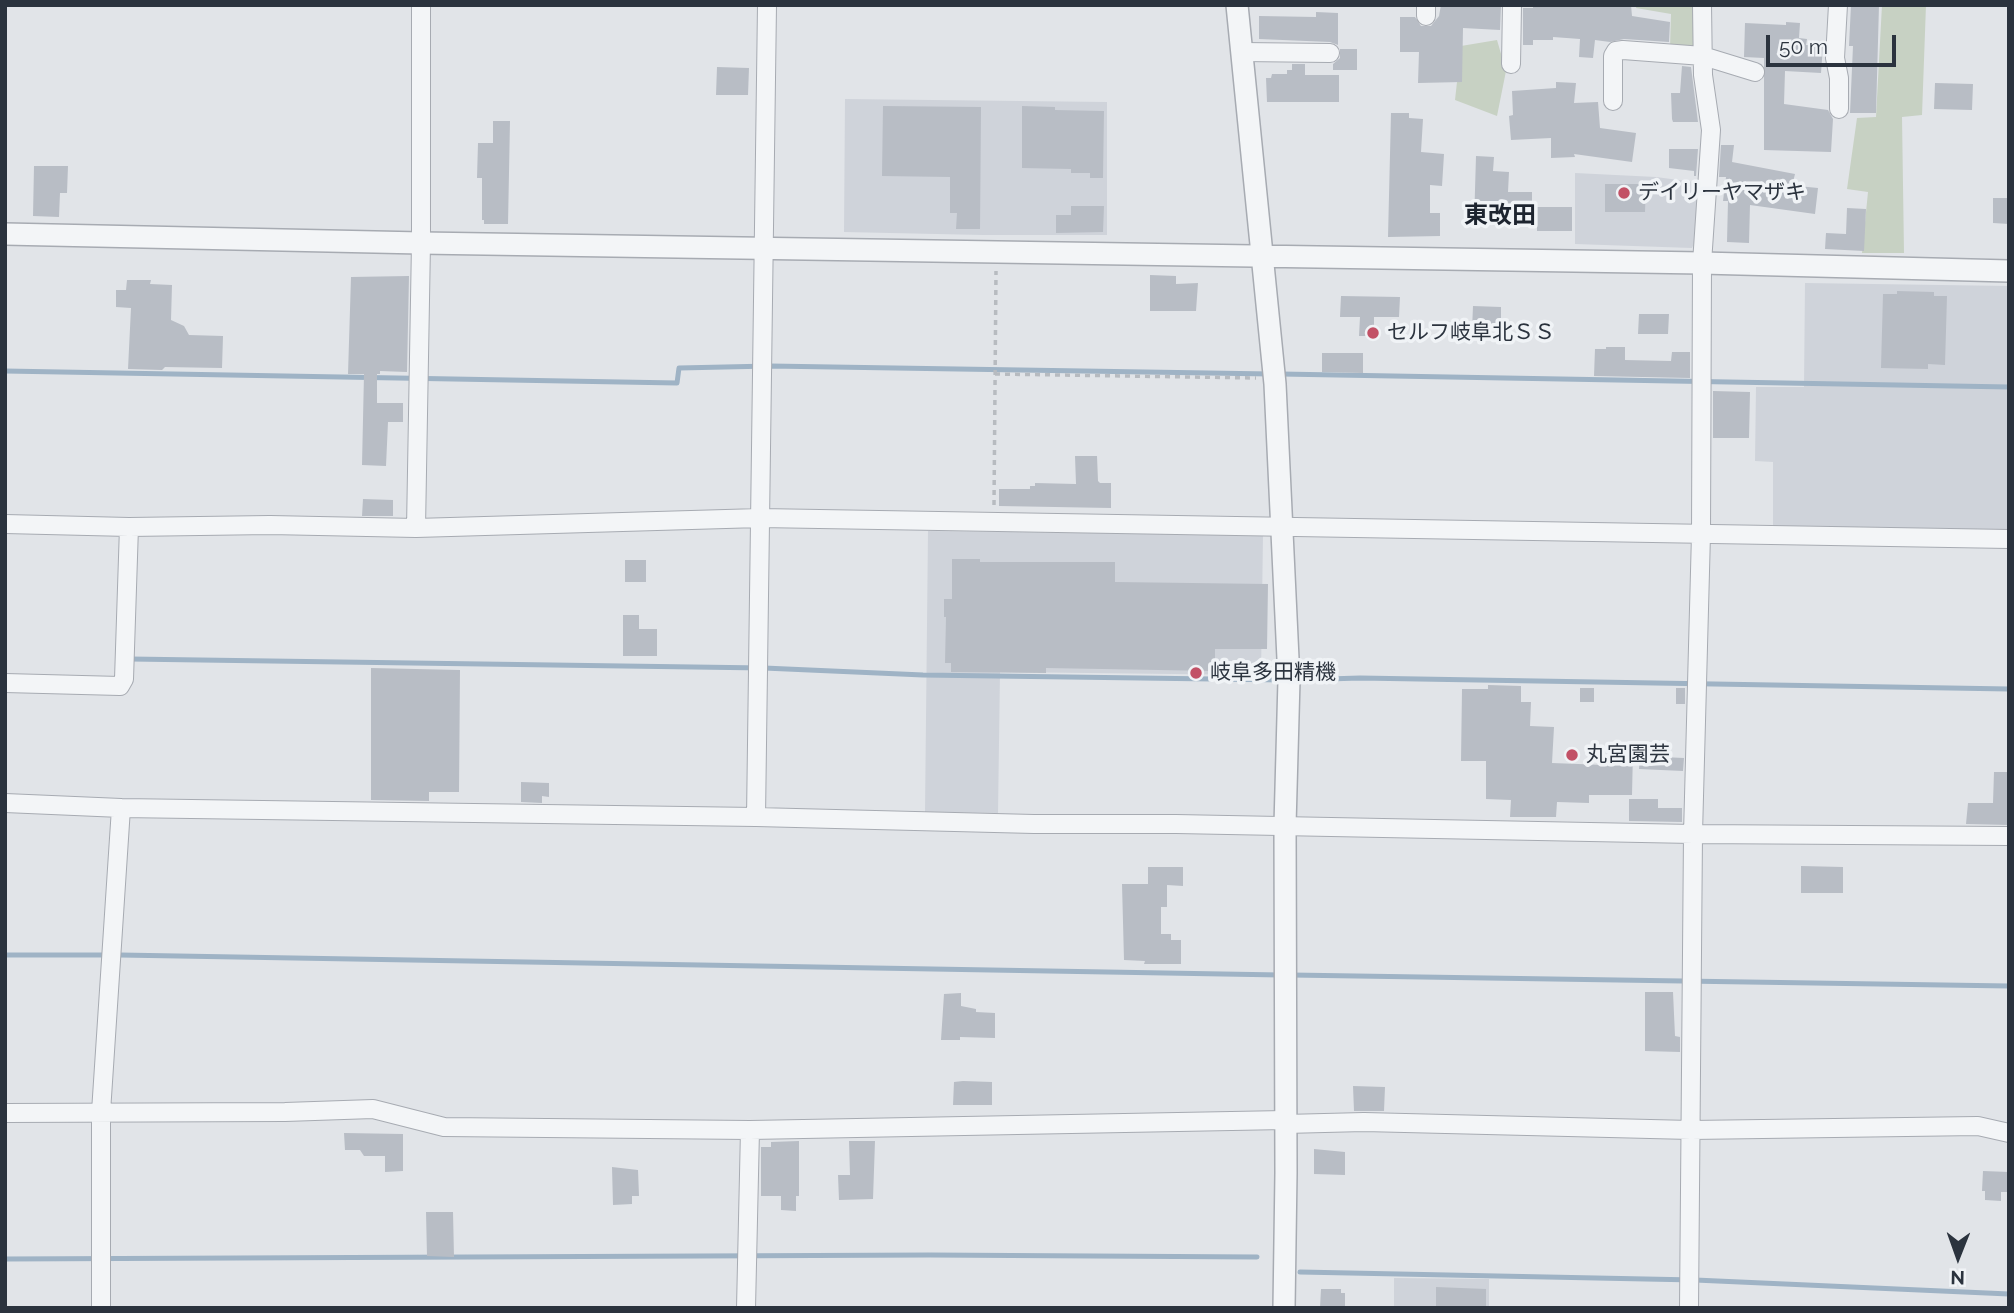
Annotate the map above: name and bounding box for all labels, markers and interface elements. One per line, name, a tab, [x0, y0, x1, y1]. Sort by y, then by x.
scale bar	[1769, 21, 1898, 65]
text: 50 m	[1779, 34, 1828, 59]
place label: デイリーヤマザキ	[1638, 180, 1806, 206]
marker: デイリーヤマザキ	[1616, 185, 1632, 201]
district label: 東改田	[1464, 202, 1536, 230]
place label: セルフ岐阜北ＳＳ	[1387, 320, 1555, 346]
marker: セルフ岐阜北ＳＳ	[1365, 325, 1381, 341]
place label: 岐阜多田精機	[1210, 660, 1336, 686]
marker: 岐阜多田精機	[1188, 665, 1204, 681]
place label: 丸宮園芸	[1586, 742, 1670, 768]
marker: 丸宮園芸	[1564, 747, 1580, 763]
north arrow	[1923, 1222, 1993, 1292]
text: N	[1950, 1267, 1965, 1289]

